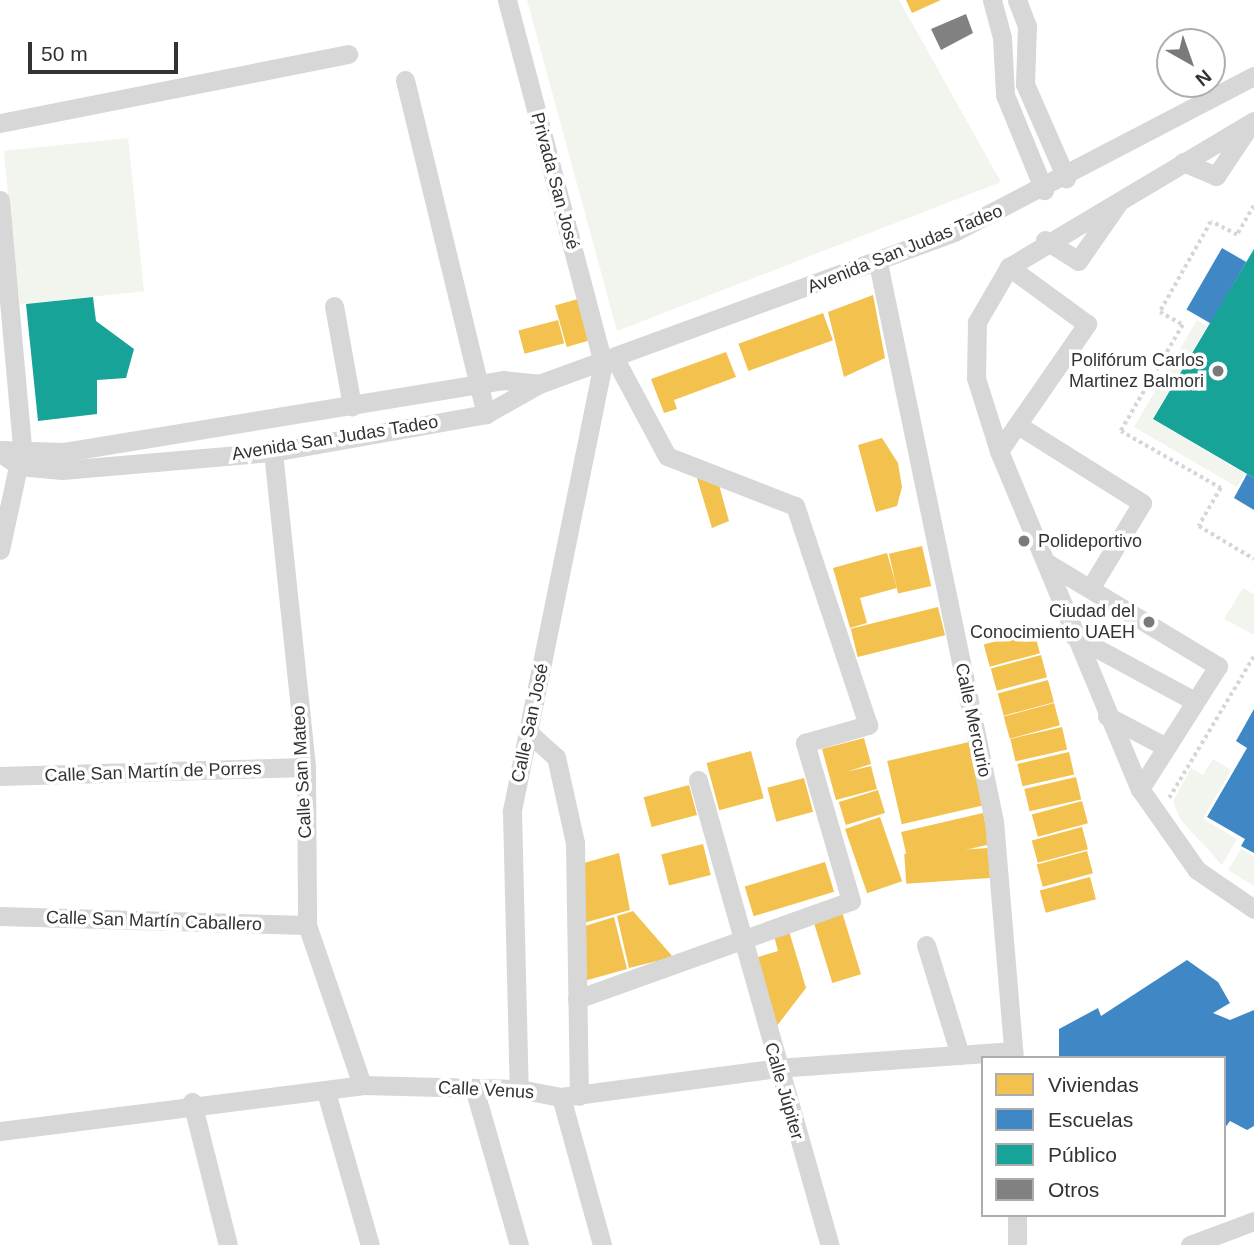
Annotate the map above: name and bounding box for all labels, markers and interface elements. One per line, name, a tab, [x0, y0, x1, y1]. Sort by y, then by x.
scale bar	[32, 28, 182, 72]
north arrow	[1156, 28, 1226, 98]
text: 50 m	[41, 42, 88, 65]
text: N	[1192, 65, 1216, 90]
street label: Privada San José	[526, 110, 584, 252]
street label: Avenida San Judas Tadeo	[804, 200, 1006, 298]
place label: Polifórum Carlos Martinez Balmori	[1069, 350, 1204, 392]
marker: Polifórum Carlos Martinez Balmori	[1210, 363, 1226, 379]
street label: Avenida San Judas Tadeo	[230, 411, 440, 465]
place label: Polideportivo	[1038, 530, 1142, 552]
marker: Polideportivo	[1016, 533, 1032, 549]
place label: Ciudad del Conocimiento UAEH	[970, 601, 1135, 644]
marker: Ciudad del Conocimiento UAEH	[1141, 614, 1157, 630]
street label: Calle Mercurio	[950, 661, 996, 779]
street label: Calle San José	[507, 662, 553, 784]
street label: Calle San Mateo	[288, 705, 316, 839]
street label: Calle San Martín de Porres	[44, 757, 262, 787]
street label: Calle San Martín Caballero	[46, 906, 262, 936]
street label: Calle Júpiter	[760, 1040, 808, 1142]
legend	[981, 1056, 1226, 1217]
text: Viviendas	[1048, 1073, 1139, 1096]
street label: Calle Venus	[437, 1077, 535, 1103]
text: Escuelas	[1048, 1108, 1133, 1131]
text: Público	[1048, 1143, 1117, 1166]
text: Otros	[1048, 1178, 1099, 1201]

